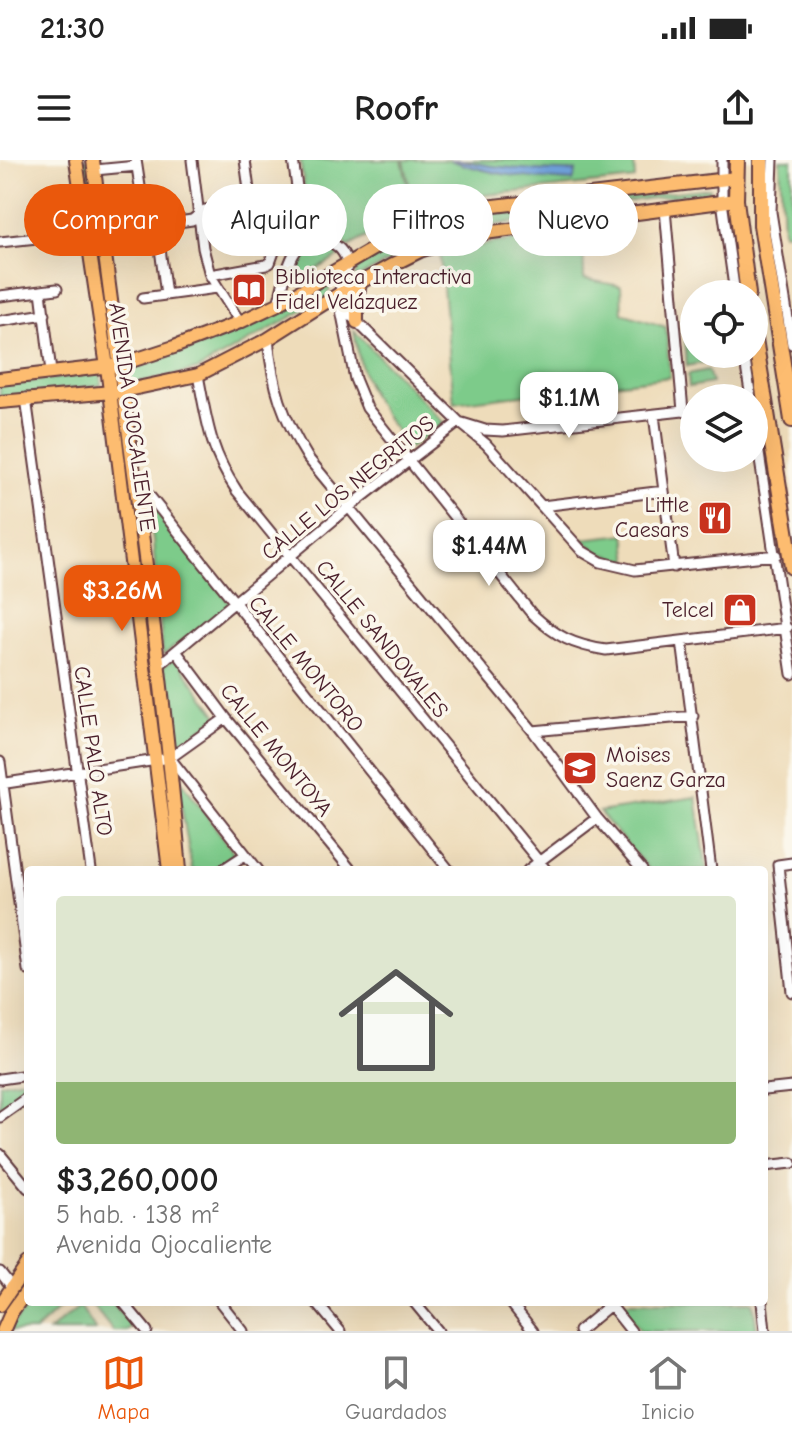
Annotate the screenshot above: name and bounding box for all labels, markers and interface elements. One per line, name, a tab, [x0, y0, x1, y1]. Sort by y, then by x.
text: 21:30	[40, 11, 105, 46]
icon: menu	[32, 86, 76, 130]
icon: share	[716, 86, 760, 130]
text: Roofr	[354, 88, 438, 129]
chip: Comprar	[24, 184, 186, 256]
chip: Alquilar	[202, 184, 347, 256]
chip: Filtros	[363, 184, 493, 256]
chip: Nuevo	[509, 184, 638, 256]
place label: Biblioteca Interactiva Fidel Velázquez	[275, 264, 472, 315]
library icon: Biblioteca Interactiva Fidel Velázquez	[230, 271, 268, 309]
map controls	[680, 280, 768, 472]
button: locate	[680, 280, 768, 368]
street label: AVENIDA OJOCALIENTE	[103, 301, 161, 533]
pin: $1.1M	[513, 372, 625, 440]
text: $1.1M	[538, 383, 600, 413]
button: layers	[680, 384, 768, 472]
street label: CALLE LOS NEGRITOS	[257, 410, 439, 566]
place label: Little Caesars	[615, 492, 689, 543]
restaurant icon: Little Caesars	[696, 499, 734, 537]
pin: $1.44M	[424, 520, 554, 588]
text: $1.44M	[451, 531, 527, 561]
street label: CALLE SANDOVALES	[310, 555, 454, 723]
pin: $3.26M	[57, 565, 187, 633]
text: $3.26M	[82, 576, 162, 606]
street label: CALLE MONTORO	[243, 591, 369, 737]
shop icon: Telcel	[721, 591, 759, 629]
place label: Telcel	[662, 597, 714, 623]
street label: CALLE PALO ALTO	[68, 664, 118, 838]
street label: CALLE MONTOYA	[214, 678, 338, 822]
place label: Moises Saenz Garza	[606, 742, 726, 793]
school or university icon: Moises Saenz Garza	[561, 749, 599, 787]
icon: home	[324, 948, 468, 1092]
text: $3,260,000	[56, 1160, 219, 1200]
text: 5 hab. · 138 m²	[56, 1200, 219, 1230]
text: Avenida Ojocaliente	[56, 1230, 272, 1260]
tab: Mapa	[97, 1351, 150, 1425]
tab: Guardados	[345, 1351, 447, 1425]
tab: Inicio	[642, 1351, 695, 1425]

